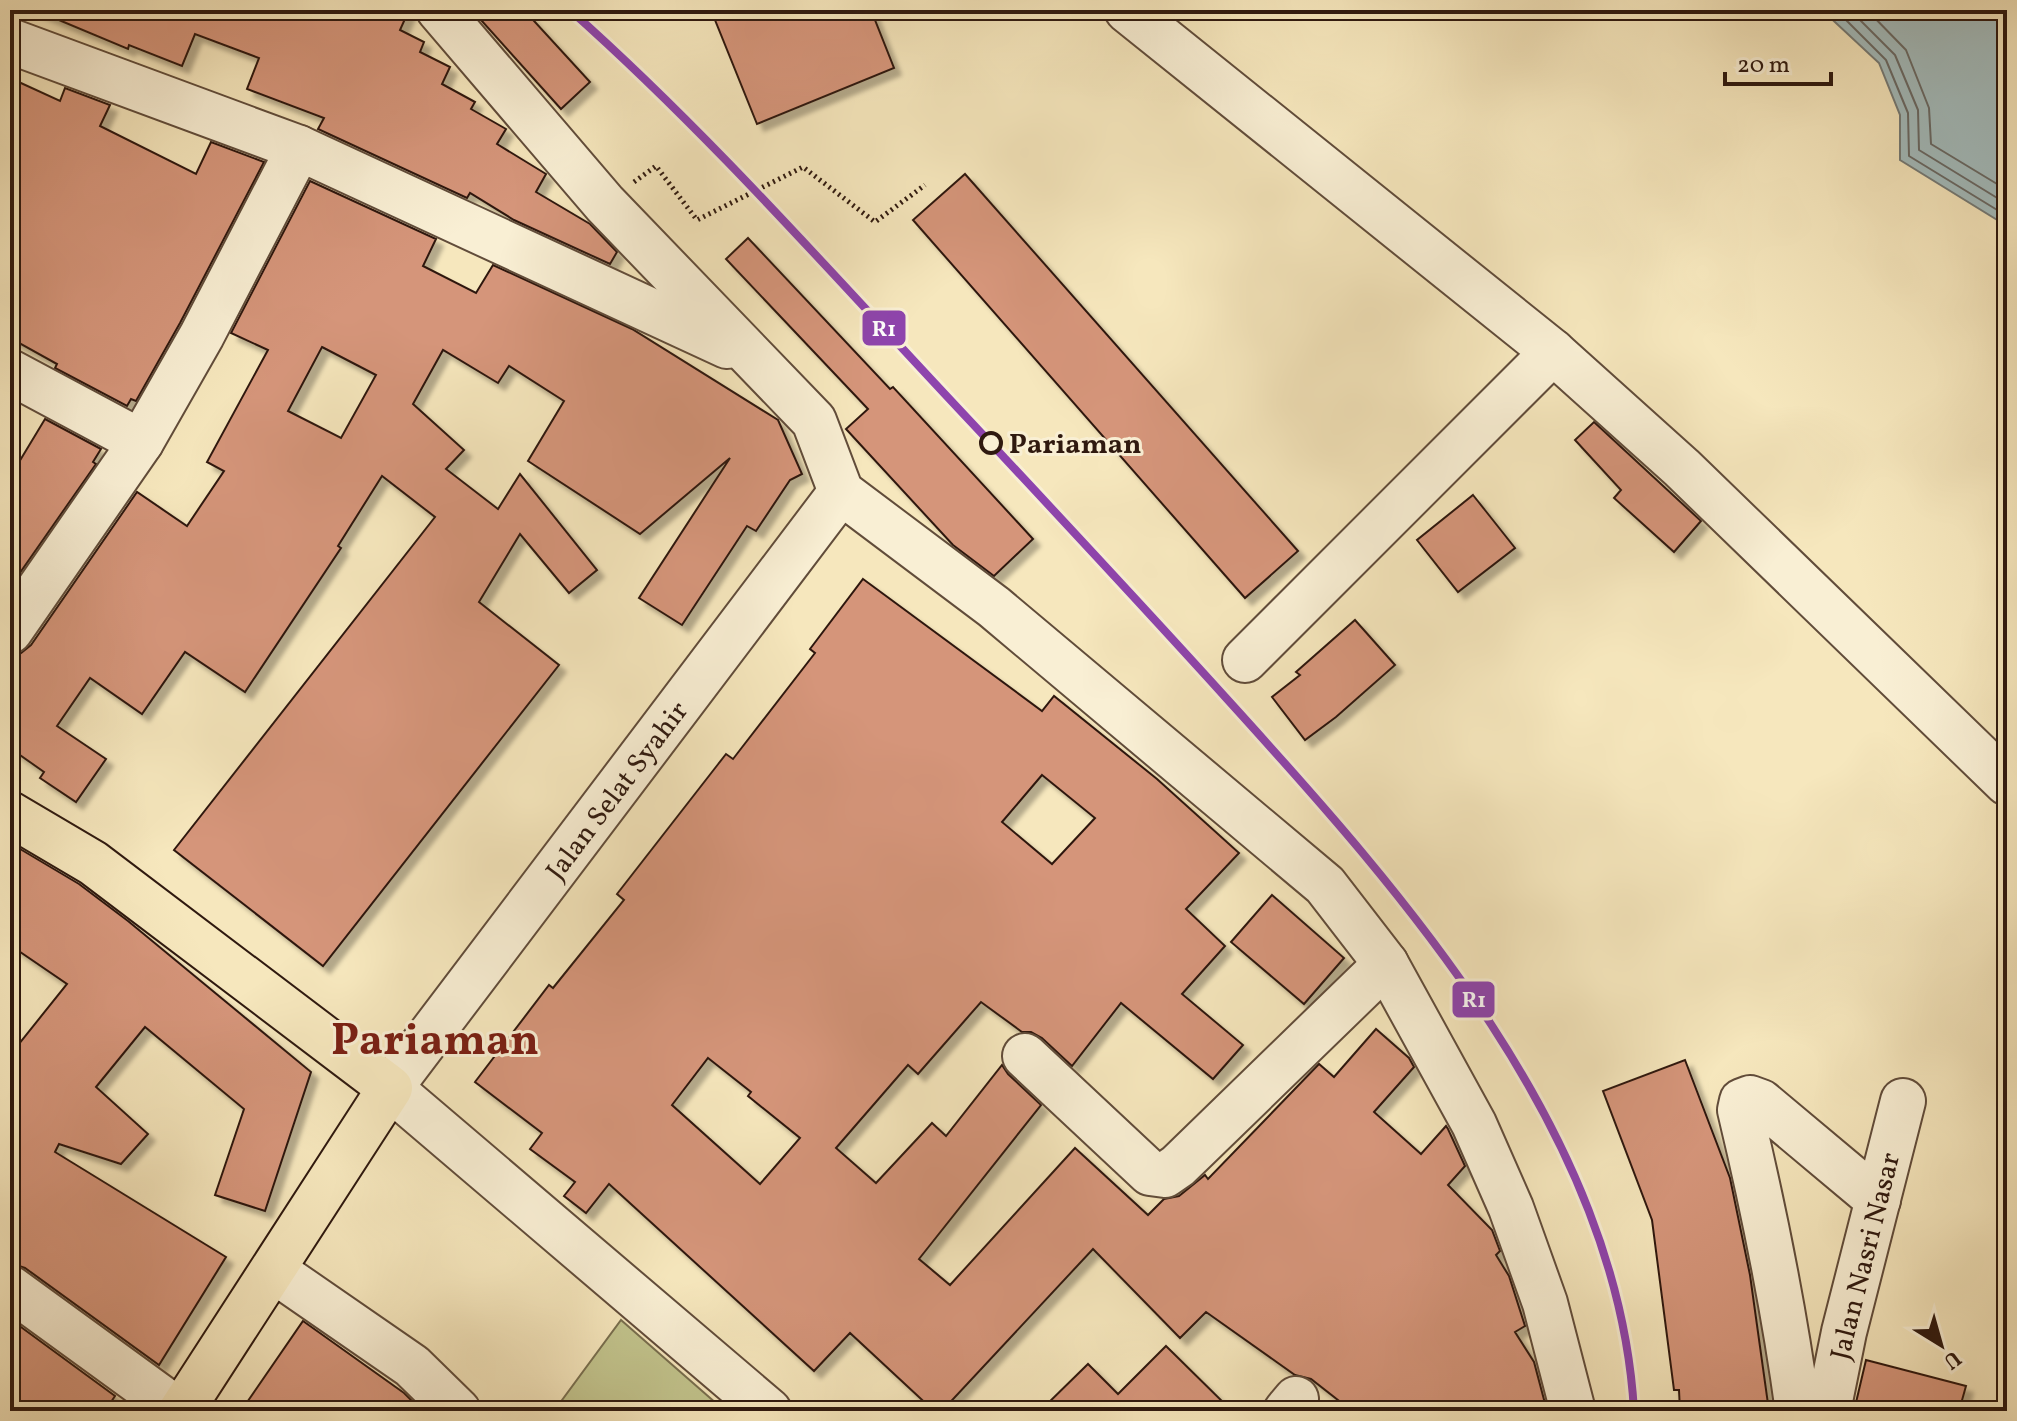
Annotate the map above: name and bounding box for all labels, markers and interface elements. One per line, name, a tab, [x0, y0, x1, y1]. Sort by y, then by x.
scale bar	[1725, 36, 1831, 86]
text: 20 m	[1737, 49, 1790, 83]
line badge: R1	[861, 309, 907, 347]
text: R1	[872, 315, 896, 346]
place label: Pariaman	[1009, 426, 1141, 465]
marker: Pariaman	[980, 432, 1002, 454]
street label: Jalan Selat Syahir	[538, 694, 698, 889]
line badge: R1	[1451, 980, 1496, 1019]
text: R1	[1462, 986, 1486, 1017]
district label: Pariaman	[331, 1012, 539, 1073]
street label: Jalan Nasri Nasar	[1822, 1148, 1911, 1364]
north arrow	[1901, 1305, 1981, 1385]
text: U	[1936, 1342, 1967, 1376]

